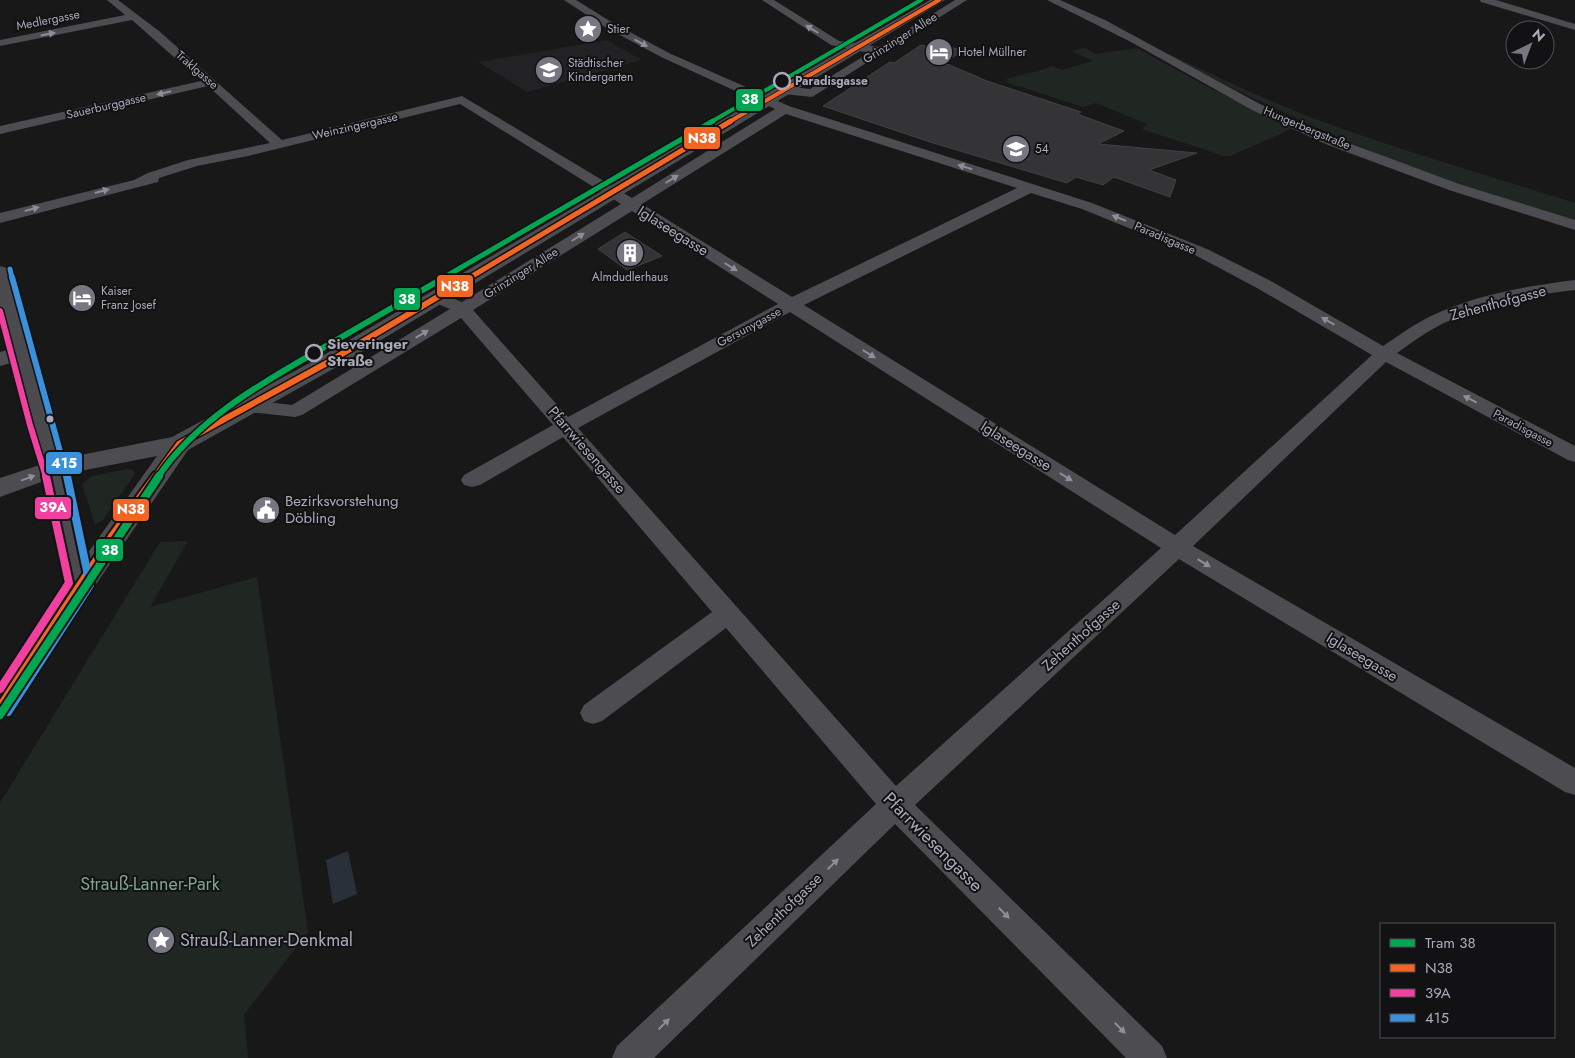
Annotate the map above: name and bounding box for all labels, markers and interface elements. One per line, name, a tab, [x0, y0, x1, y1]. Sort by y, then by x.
street label: Medlergasse	[15, 5, 81, 35]
street label: Grinzinger Allee	[859, 8, 941, 68]
place icon: Stier	[573, 14, 603, 44]
place label: Stier	[607, 20, 631, 38]
north arrow	[1505, 20, 1555, 70]
one-way arrow	[805, 24, 819, 33]
text: N	[1528, 24, 1550, 46]
one-way arrow	[40, 29, 56, 37]
hotel icon: Hotel Müllner	[924, 37, 954, 67]
one-way arrow	[634, 39, 649, 47]
place label: Hotel Müllner	[958, 43, 1028, 61]
street label: Traklgasse	[172, 46, 222, 94]
place label: Städtischer Kindergarten	[568, 54, 633, 86]
school or university icon: Städtischer Kindergarten	[534, 55, 564, 85]
marker: Paradisgasse	[773, 72, 791, 90]
place label: Paradisgasse	[795, 72, 868, 90]
street label: Sauerburggasse	[64, 88, 148, 124]
line badge: 38	[735, 88, 764, 112]
one-way arrow	[156, 89, 171, 97]
text: 38	[741, 89, 759, 109]
street label: Hungerbergstraße	[1261, 102, 1353, 154]
street label: Weinzingergasse	[311, 107, 399, 145]
line badge: N38	[683, 126, 721, 150]
text: N38	[688, 128, 717, 148]
school or university icon: 54	[1001, 134, 1031, 164]
place label: 54	[1035, 140, 1049, 158]
one-way arrow	[958, 162, 973, 170]
one-way arrow	[665, 174, 678, 183]
one-way arrow	[95, 186, 110, 194]
street label: Iglaseegasse	[633, 200, 713, 262]
one-way arrow	[25, 205, 40, 213]
one-way arrow	[1112, 214, 1127, 222]
street label: Paradisgasse	[1132, 217, 1198, 259]
one-way arrow	[572, 232, 585, 242]
building icon: Almdudlerhaus	[615, 238, 645, 268]
street label: Grinzinger Allee	[480, 243, 562, 303]
one-way arrow	[724, 263, 738, 272]
place label: Almdudlerhaus	[592, 268, 668, 286]
line badge: N38	[436, 274, 474, 298]
text: N38	[441, 276, 470, 296]
street label: Zehenthofgasse	[1448, 280, 1549, 326]
place label: Kaiser Franz Josef	[101, 282, 157, 314]
hotel icon: Kaiser Franz Josef	[67, 283, 97, 313]
line badge: 38	[393, 287, 421, 311]
text: 38	[398, 289, 416, 309]
street label: Gersunygasse	[714, 302, 784, 352]
one-way arrow	[1321, 317, 1334, 326]
one-way arrow	[415, 330, 428, 339]
place label: Sieveringer Straße	[327, 333, 409, 372]
marker: Sieveringer Straße	[305, 344, 323, 362]
one-way arrow	[862, 349, 875, 359]
one-way arrow	[1463, 395, 1477, 404]
street label: Pfarrwiesengasse	[543, 401, 631, 499]
street label: Paradisgasse	[1490, 405, 1556, 451]
unlabelled marker	[45, 414, 55, 424]
street label: Iglaseegasse	[976, 415, 1056, 477]
line badge: 415	[45, 451, 83, 475]
text: 415	[51, 453, 77, 473]
one-way arrow	[1059, 473, 1072, 482]
one-way arrow	[20, 474, 35, 481]
place label: Bezirksvorstehung Döbling	[285, 490, 399, 529]
public building icon: Bezirksvorstehung Döbling	[251, 495, 281, 525]
line badge: 39A	[34, 496, 72, 520]
text: 39A	[39, 497, 67, 517]
line badge: N38	[112, 498, 150, 522]
text: N38	[117, 499, 146, 519]
line badge: 38	[95, 538, 124, 562]
text: 38	[101, 540, 119, 560]
one-way arrow	[1197, 558, 1210, 567]
street label: Zehenthofgasse	[1037, 594, 1125, 676]
street label: Iglaseegasse	[1322, 627, 1402, 687]
street label: Pfarrwiesengasse	[877, 786, 989, 898]
one-way arrow	[826, 858, 838, 870]
street label: Zehenthofgasse	[741, 868, 827, 952]
park label: Strauß-Lanner-Park	[80, 871, 220, 897]
one-way arrow	[998, 907, 1010, 919]
legend	[1380, 923, 1555, 1038]
place icon: Strauß-Lanner-Denkmal	[146, 925, 176, 955]
place label: Strauß-Lanner-Denkmal	[180, 927, 353, 953]
text: Tram 38	[1425, 932, 1476, 954]
text: N38	[1425, 957, 1453, 979]
text: 39A	[1425, 982, 1451, 1004]
text: 415	[1425, 1007, 1449, 1029]
one-way arrow	[658, 1018, 670, 1030]
one-way arrow	[1113, 1022, 1125, 1034]

